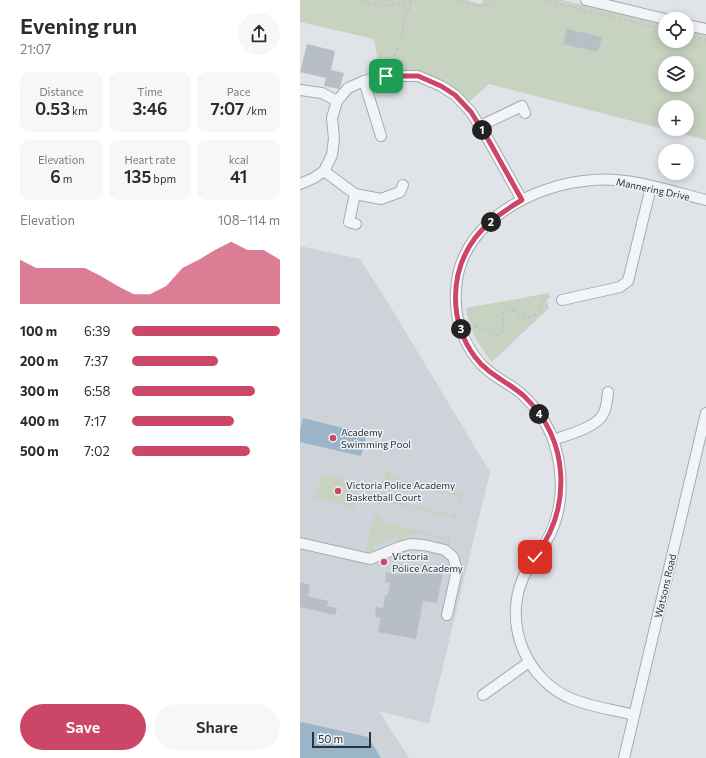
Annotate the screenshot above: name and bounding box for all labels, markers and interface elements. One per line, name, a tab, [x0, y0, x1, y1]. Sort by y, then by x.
text: Evening run	[20, 12, 137, 39]
map controls	[658, 12, 694, 180]
button: locate	[658, 12, 694, 48]
button: share	[238, 13, 280, 55]
text: 21:07	[20, 41, 51, 57]
button: layers	[658, 56, 694, 92]
pin	[369, 59, 403, 93]
icon: arrive	[375, 65, 397, 87]
text: Distance	[39, 85, 83, 98]
text: Time	[137, 85, 163, 98]
text: Pace	[227, 85, 251, 98]
text: 0.53	[35, 98, 70, 119]
text: 3:46	[133, 98, 167, 119]
text: 7:07	[210, 98, 244, 119]
button: +	[658, 100, 694, 136]
text: km	[70, 104, 88, 117]
text: /km	[244, 104, 267, 117]
pin: 1	[472, 120, 492, 140]
text: 1	[480, 123, 484, 136]
button: −	[658, 144, 694, 180]
text: Elevation	[38, 153, 85, 166]
text: Heart rate	[124, 153, 176, 166]
text: kcal	[229, 153, 249, 166]
text: 6	[50, 166, 61, 187]
text: 135	[124, 166, 151, 187]
text: 41	[230, 166, 247, 187]
text: m	[61, 172, 72, 185]
text: bpm	[151, 172, 176, 185]
street label: Mannering Drive	[615, 175, 691, 203]
text: Elevation	[20, 212, 75, 228]
text: 108–114 m	[218, 212, 280, 228]
pin: 2	[481, 212, 501, 232]
text: 2	[488, 215, 494, 228]
pin: 3	[451, 319, 471, 339]
text: 3	[458, 322, 464, 335]
text: 100 m	[20, 323, 57, 339]
text: 6:39	[84, 323, 110, 339]
text: 200 m	[20, 353, 58, 369]
text: 7:37	[84, 353, 108, 369]
text: 300 m	[20, 383, 59, 399]
text: 6:58	[84, 383, 110, 399]
pin: 4	[529, 404, 549, 424]
text: 4	[536, 407, 542, 420]
text: 400 m	[20, 413, 59, 429]
text: 7:17	[84, 413, 106, 429]
place label: Academy Swimming Pool	[341, 426, 411, 450]
marker: Academy Swimming Pool	[328, 433, 338, 443]
text: 500 m	[20, 443, 59, 459]
text: 7:02	[84, 443, 110, 459]
place label: Victoria Police Academy Basketball Court	[346, 479, 455, 503]
marker: Victoria Police Academy Basketball Court	[333, 486, 343, 496]
pin	[518, 540, 552, 574]
icon: check	[524, 546, 546, 568]
place label: Victoria Police Academy	[392, 550, 463, 574]
street label: Watsons Road	[652, 553, 678, 619]
marker: Victoria Police Academy	[379, 557, 389, 567]
button: Save	[20, 704, 146, 750]
button: Share	[154, 704, 280, 750]
scale bar	[312, 730, 371, 749]
text: 50 m	[318, 732, 343, 745]

